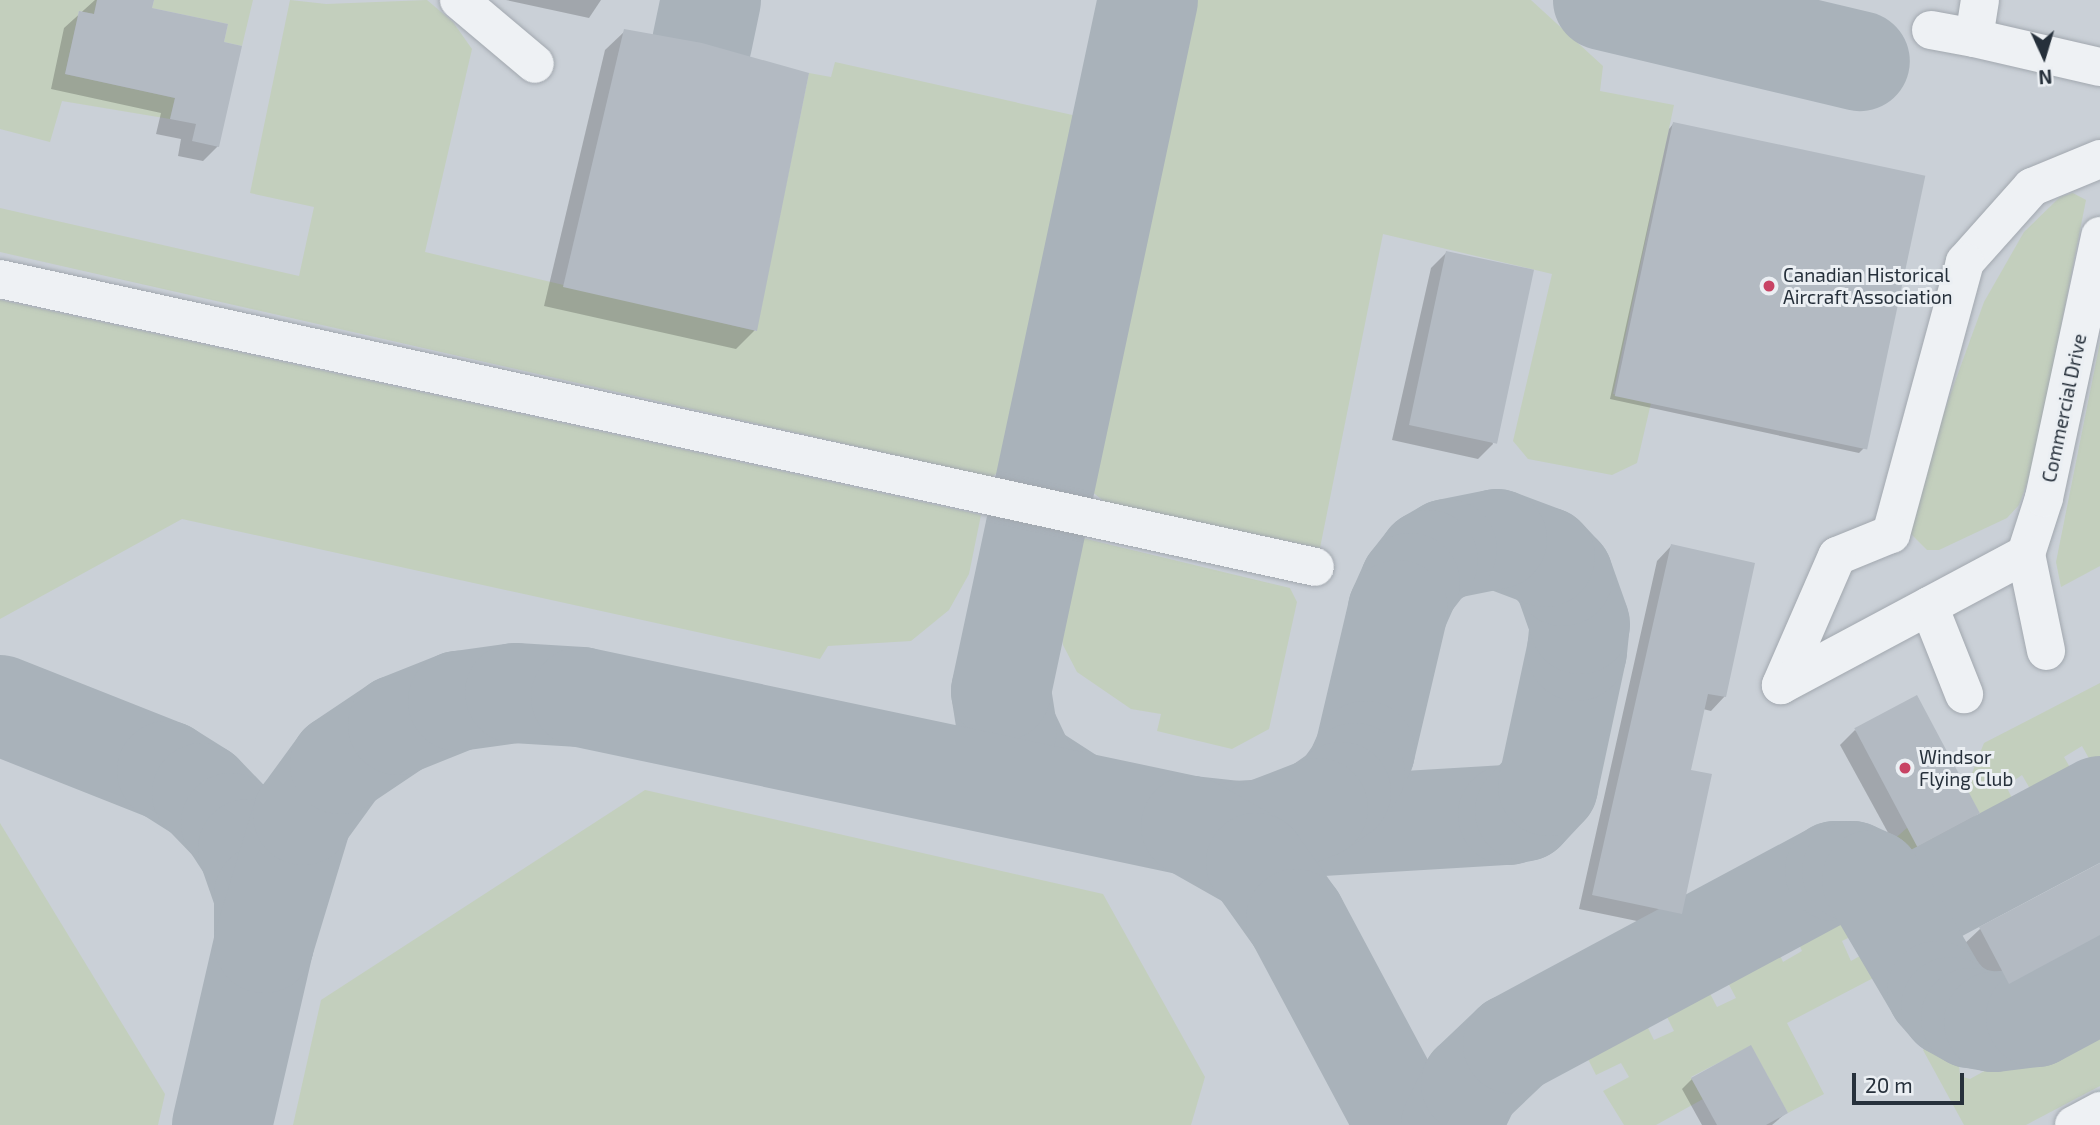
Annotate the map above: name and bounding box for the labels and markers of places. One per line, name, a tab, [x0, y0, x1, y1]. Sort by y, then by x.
place label: Canadian Historical Aircraft Association	[1783, 264, 1953, 308]
marker: Canadian Historical Aircraft Association	[1761, 278, 1777, 294]
place label: Windsor Flying Club	[1919, 746, 2013, 790]
marker: Windsor Flying Club	[1897, 760, 1913, 776]

